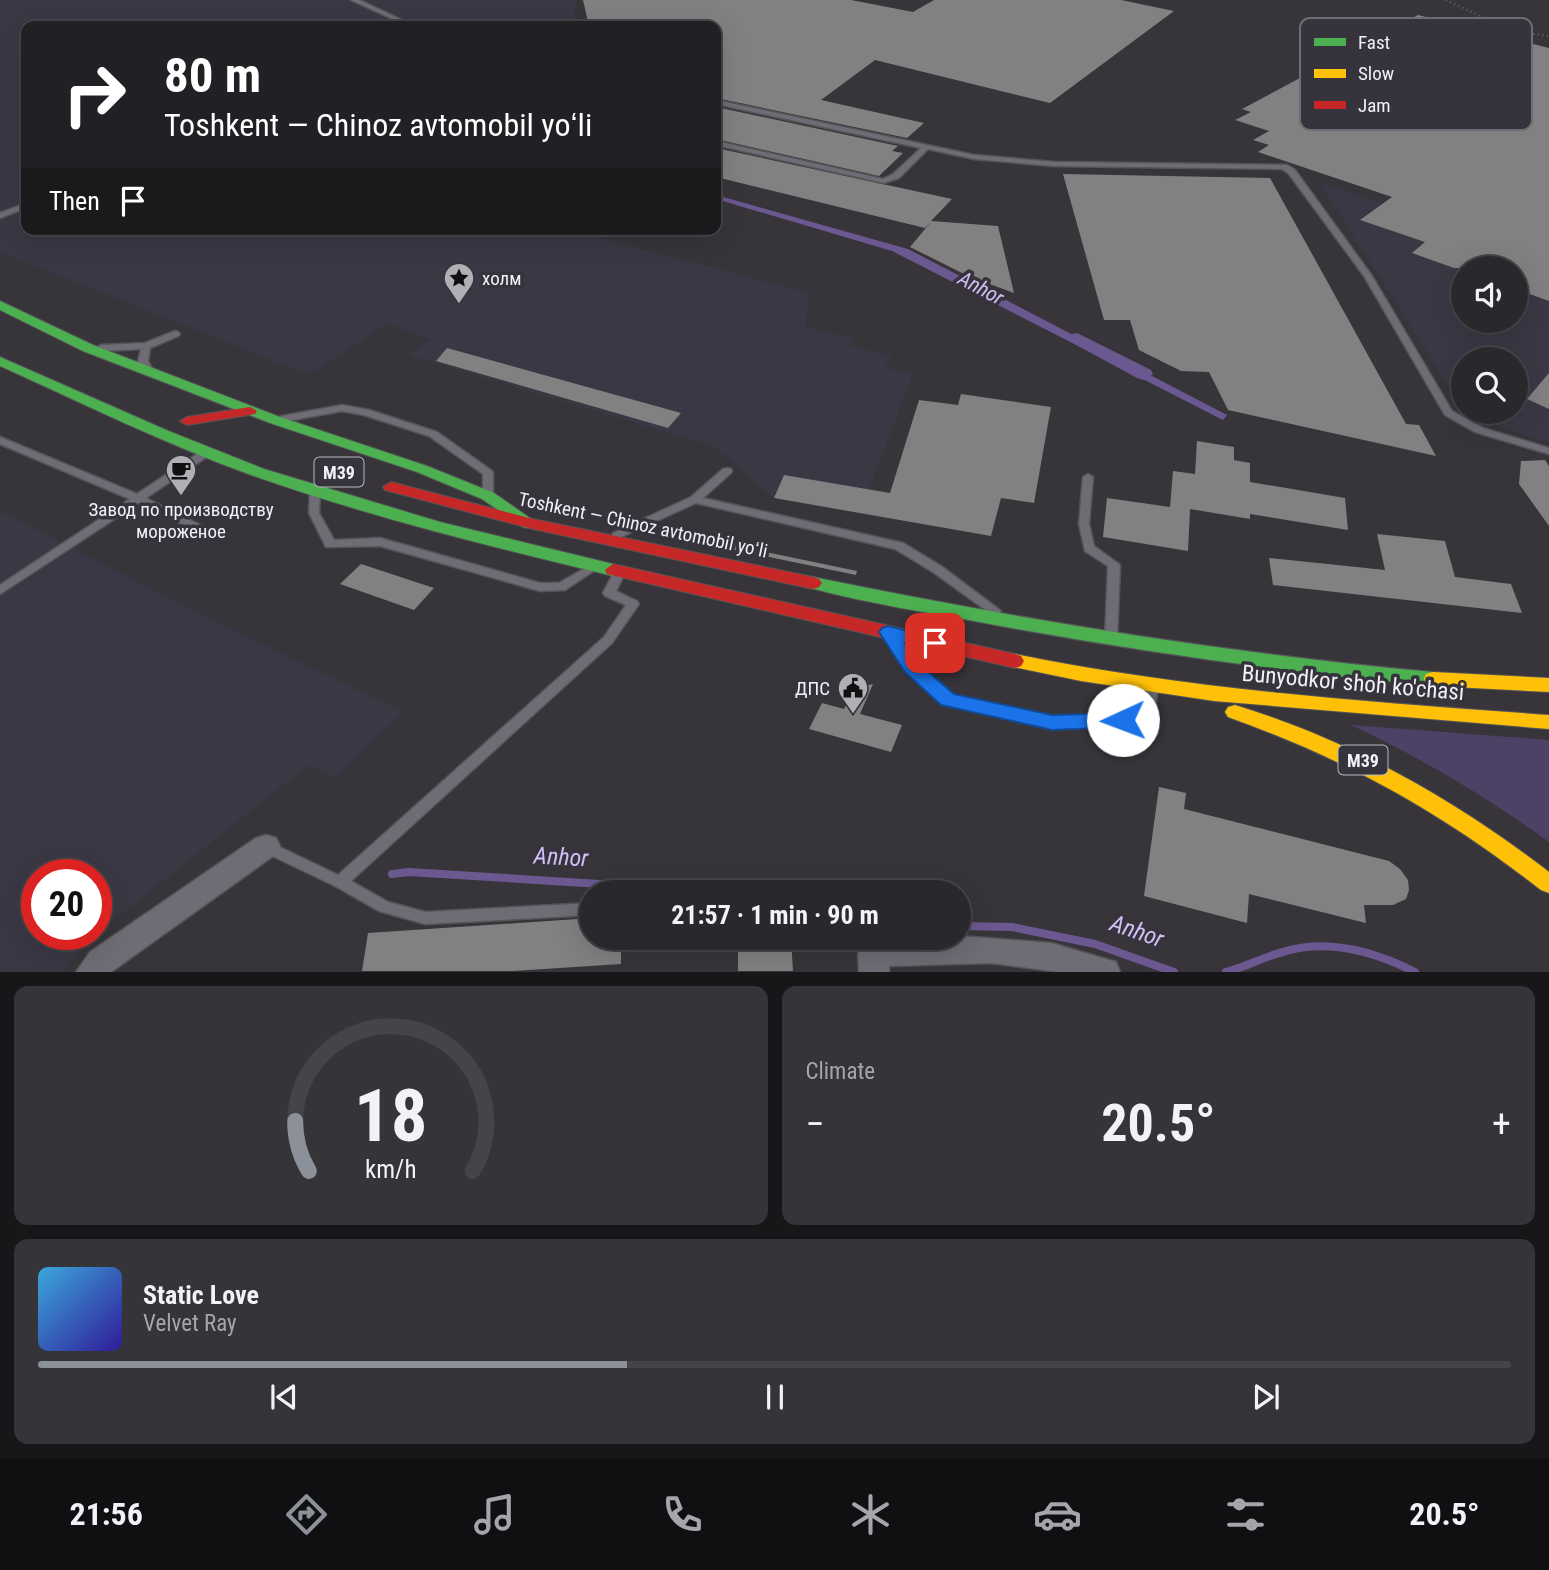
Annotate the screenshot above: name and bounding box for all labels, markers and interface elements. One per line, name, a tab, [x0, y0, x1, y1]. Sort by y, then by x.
legend	[1300, 18, 1532, 130]
text: Fast	[1358, 31, 1390, 54]
text: 80 m	[164, 47, 261, 104]
icon: right	[49, 49, 140, 140]
text: Slow	[1358, 62, 1394, 85]
text: Jam	[1358, 94, 1391, 117]
text: Toshkent — Chinoz avtomobil yoʻli	[164, 106, 592, 144]
icon: arrive	[114, 182, 152, 220]
text: Then	[49, 186, 100, 216]
map controls	[1451, 256, 1528, 424]
button: sound	[1451, 256, 1528, 333]
place icon: холм	[442, 261, 476, 305]
water label: Anhor	[953, 266, 1008, 310]
place label: холм	[482, 267, 522, 290]
button: search	[1451, 347, 1528, 424]
cafe icon: Завод по производству мороженое	[164, 453, 198, 497]
road number: M39	[314, 458, 364, 486]
street label: Toshkent — Chinoz avtomobil yoʻli	[516, 487, 770, 563]
place label: Завод по производству мороженое	[88, 498, 274, 543]
pin	[905, 613, 965, 673]
icon: arrive	[916, 624, 954, 662]
street label: Bunyodkor shoh ko'chasi	[1241, 660, 1465, 706]
public building icon: ДПС	[836, 671, 870, 715]
place label: ДПС	[795, 677, 830, 700]
position arrow	[1086, 683, 1160, 757]
road number: M39	[1338, 746, 1388, 774]
water label: Anhor	[532, 842, 590, 872]
speed limit sign: 20	[21, 859, 112, 950]
text: 21:57 · 1 min · 90 m	[671, 900, 879, 930]
water label: Anhor	[1106, 909, 1168, 953]
text: Climate	[806, 1058, 875, 1085]
text: 18	[354, 1074, 428, 1160]
text: 20.5°	[1101, 1093, 1215, 1154]
text: −	[806, 1102, 825, 1146]
text: +	[1492, 1102, 1511, 1146]
text: km/h	[365, 1155, 416, 1184]
text: Static Love	[143, 1280, 259, 1310]
text: Velvet Ray	[143, 1310, 237, 1337]
icon: previous	[265, 1378, 303, 1416]
icon: pause	[756, 1378, 794, 1416]
icon: next	[1247, 1378, 1285, 1416]
icon: directions	[282, 1490, 331, 1539]
icon: music	[470, 1490, 519, 1539]
icon: phone	[658, 1490, 707, 1539]
icon: climate	[846, 1490, 895, 1539]
icon: car	[1033, 1490, 1082, 1539]
icon: filters	[1221, 1490, 1270, 1539]
text: 21:56	[69, 1495, 143, 1533]
text: 20.5°	[1409, 1495, 1479, 1533]

